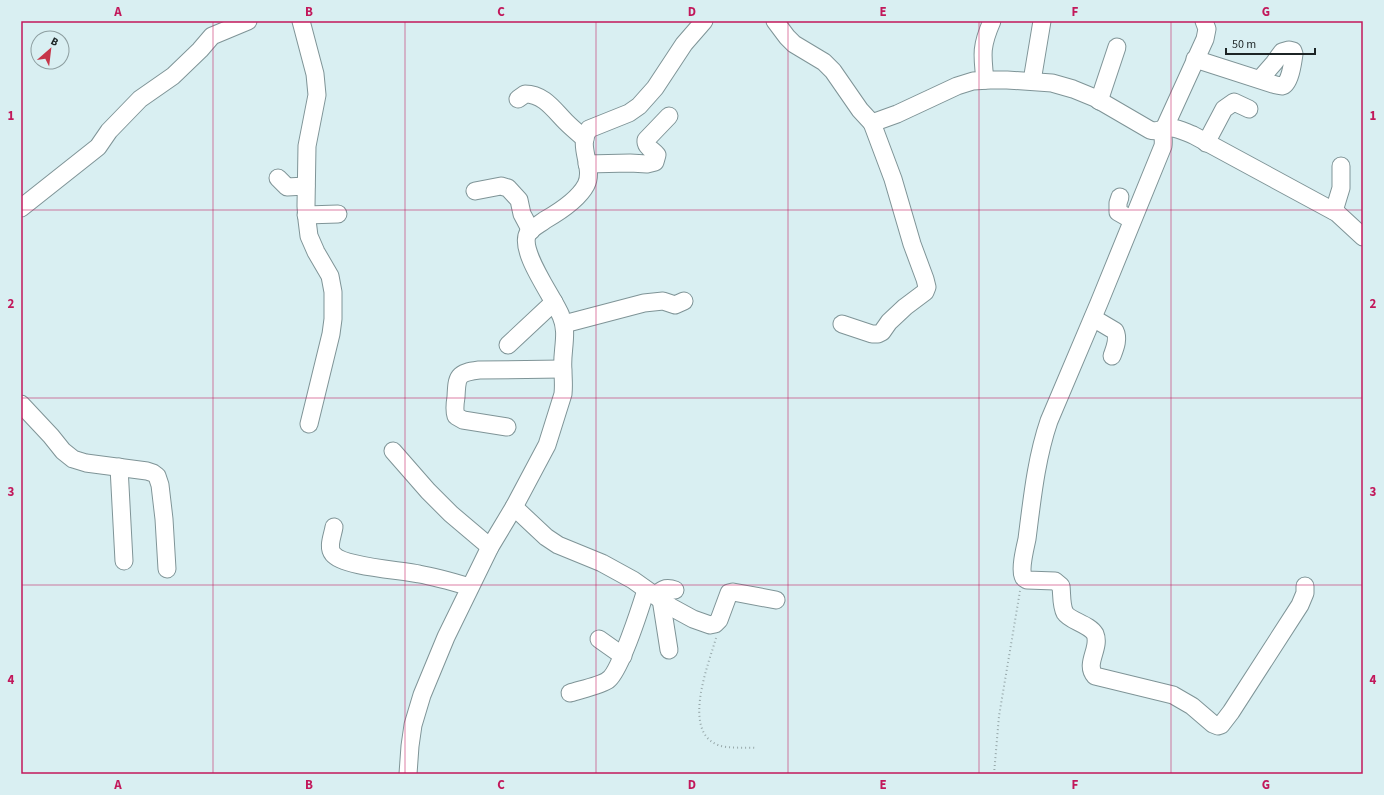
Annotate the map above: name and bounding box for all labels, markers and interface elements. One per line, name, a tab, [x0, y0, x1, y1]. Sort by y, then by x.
text: A	[113, 3, 122, 21]
text: B	[305, 3, 313, 21]
text: C	[497, 3, 505, 21]
text: D	[688, 3, 696, 21]
text: E	[879, 3, 887, 21]
text: F	[1072, 3, 1079, 21]
text: G	[1262, 3, 1270, 21]
north arrow	[30, 30, 70, 70]
scale bar	[1226, 30, 1315, 56]
text: B	[48, 33, 61, 50]
text: 50 m	[1232, 36, 1256, 53]
text: 1	[8, 107, 15, 125]
text: 1	[1370, 107, 1377, 125]
text: 2	[8, 295, 15, 313]
text: 2	[1370, 295, 1377, 313]
text: 3	[8, 483, 15, 501]
text: 3	[1370, 483, 1377, 501]
text: 4	[8, 671, 15, 689]
text: 4	[1370, 671, 1377, 689]
text: A	[113, 776, 122, 794]
text: B	[305, 776, 313, 794]
text: C	[497, 776, 505, 794]
text: D	[688, 776, 696, 794]
text: E	[879, 776, 887, 794]
text: F	[1072, 776, 1079, 794]
text: G	[1262, 776, 1270, 794]

